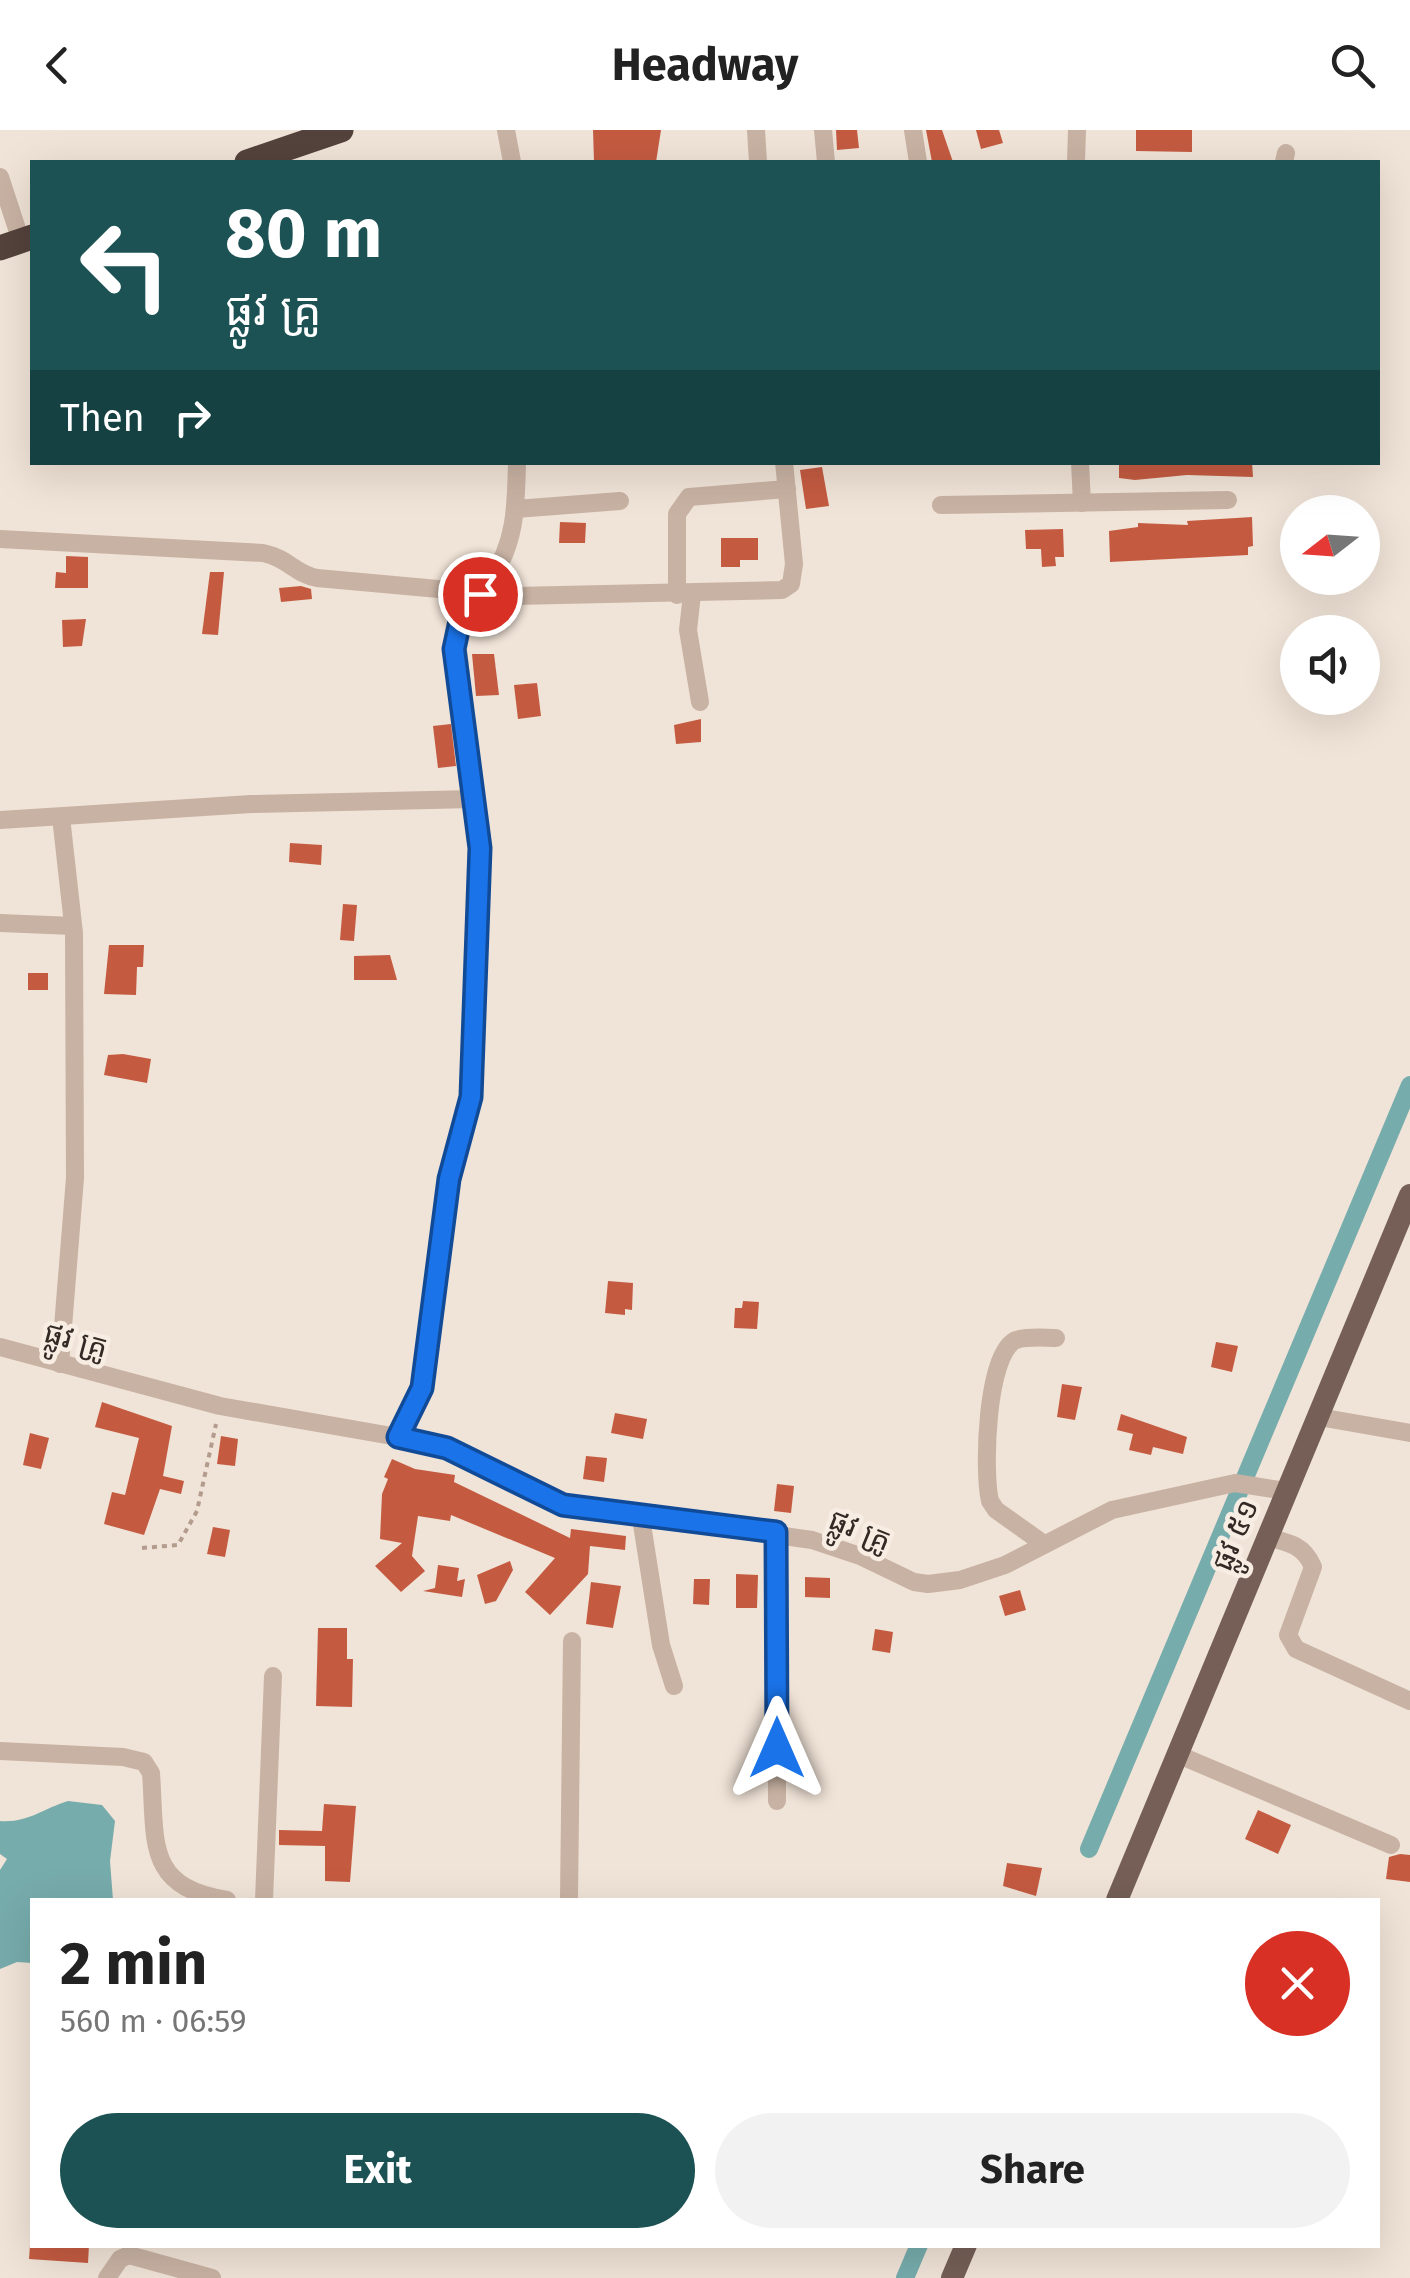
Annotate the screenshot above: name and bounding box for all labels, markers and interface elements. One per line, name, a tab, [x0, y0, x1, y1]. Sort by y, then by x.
icon: back	[30, 38, 85, 93]
text: Headway	[612, 38, 798, 92]
icon: search	[1325, 38, 1380, 93]
text: 80 m	[225, 192, 382, 276]
icon: left	[60, 200, 190, 330]
text: ផ្លូវ គ្រូ	[225, 283, 322, 337]
icon: right	[165, 390, 220, 445]
text: Then	[60, 395, 145, 441]
north arrow	[1280, 495, 1380, 595]
map controls	[1280, 495, 1380, 715]
pin	[438, 552, 523, 637]
icon: arrive	[453, 567, 508, 622]
button: sound	[1280, 615, 1380, 715]
street label: ផ្លូវ គ្រូ	[38, 1314, 112, 1373]
street label: ផ្លូវ ៥១	[1204, 1493, 1273, 1580]
street label: ផ្លូវ គ្រូ	[820, 1501, 897, 1566]
position arrow	[725, 1696, 829, 1800]
text: 2 min	[60, 1928, 207, 2000]
button: close	[1245, 1931, 1350, 2036]
text: 560 m · 06:59	[60, 2002, 247, 2040]
button: Exit	[60, 2113, 695, 2228]
button: Share	[715, 2113, 1350, 2228]

